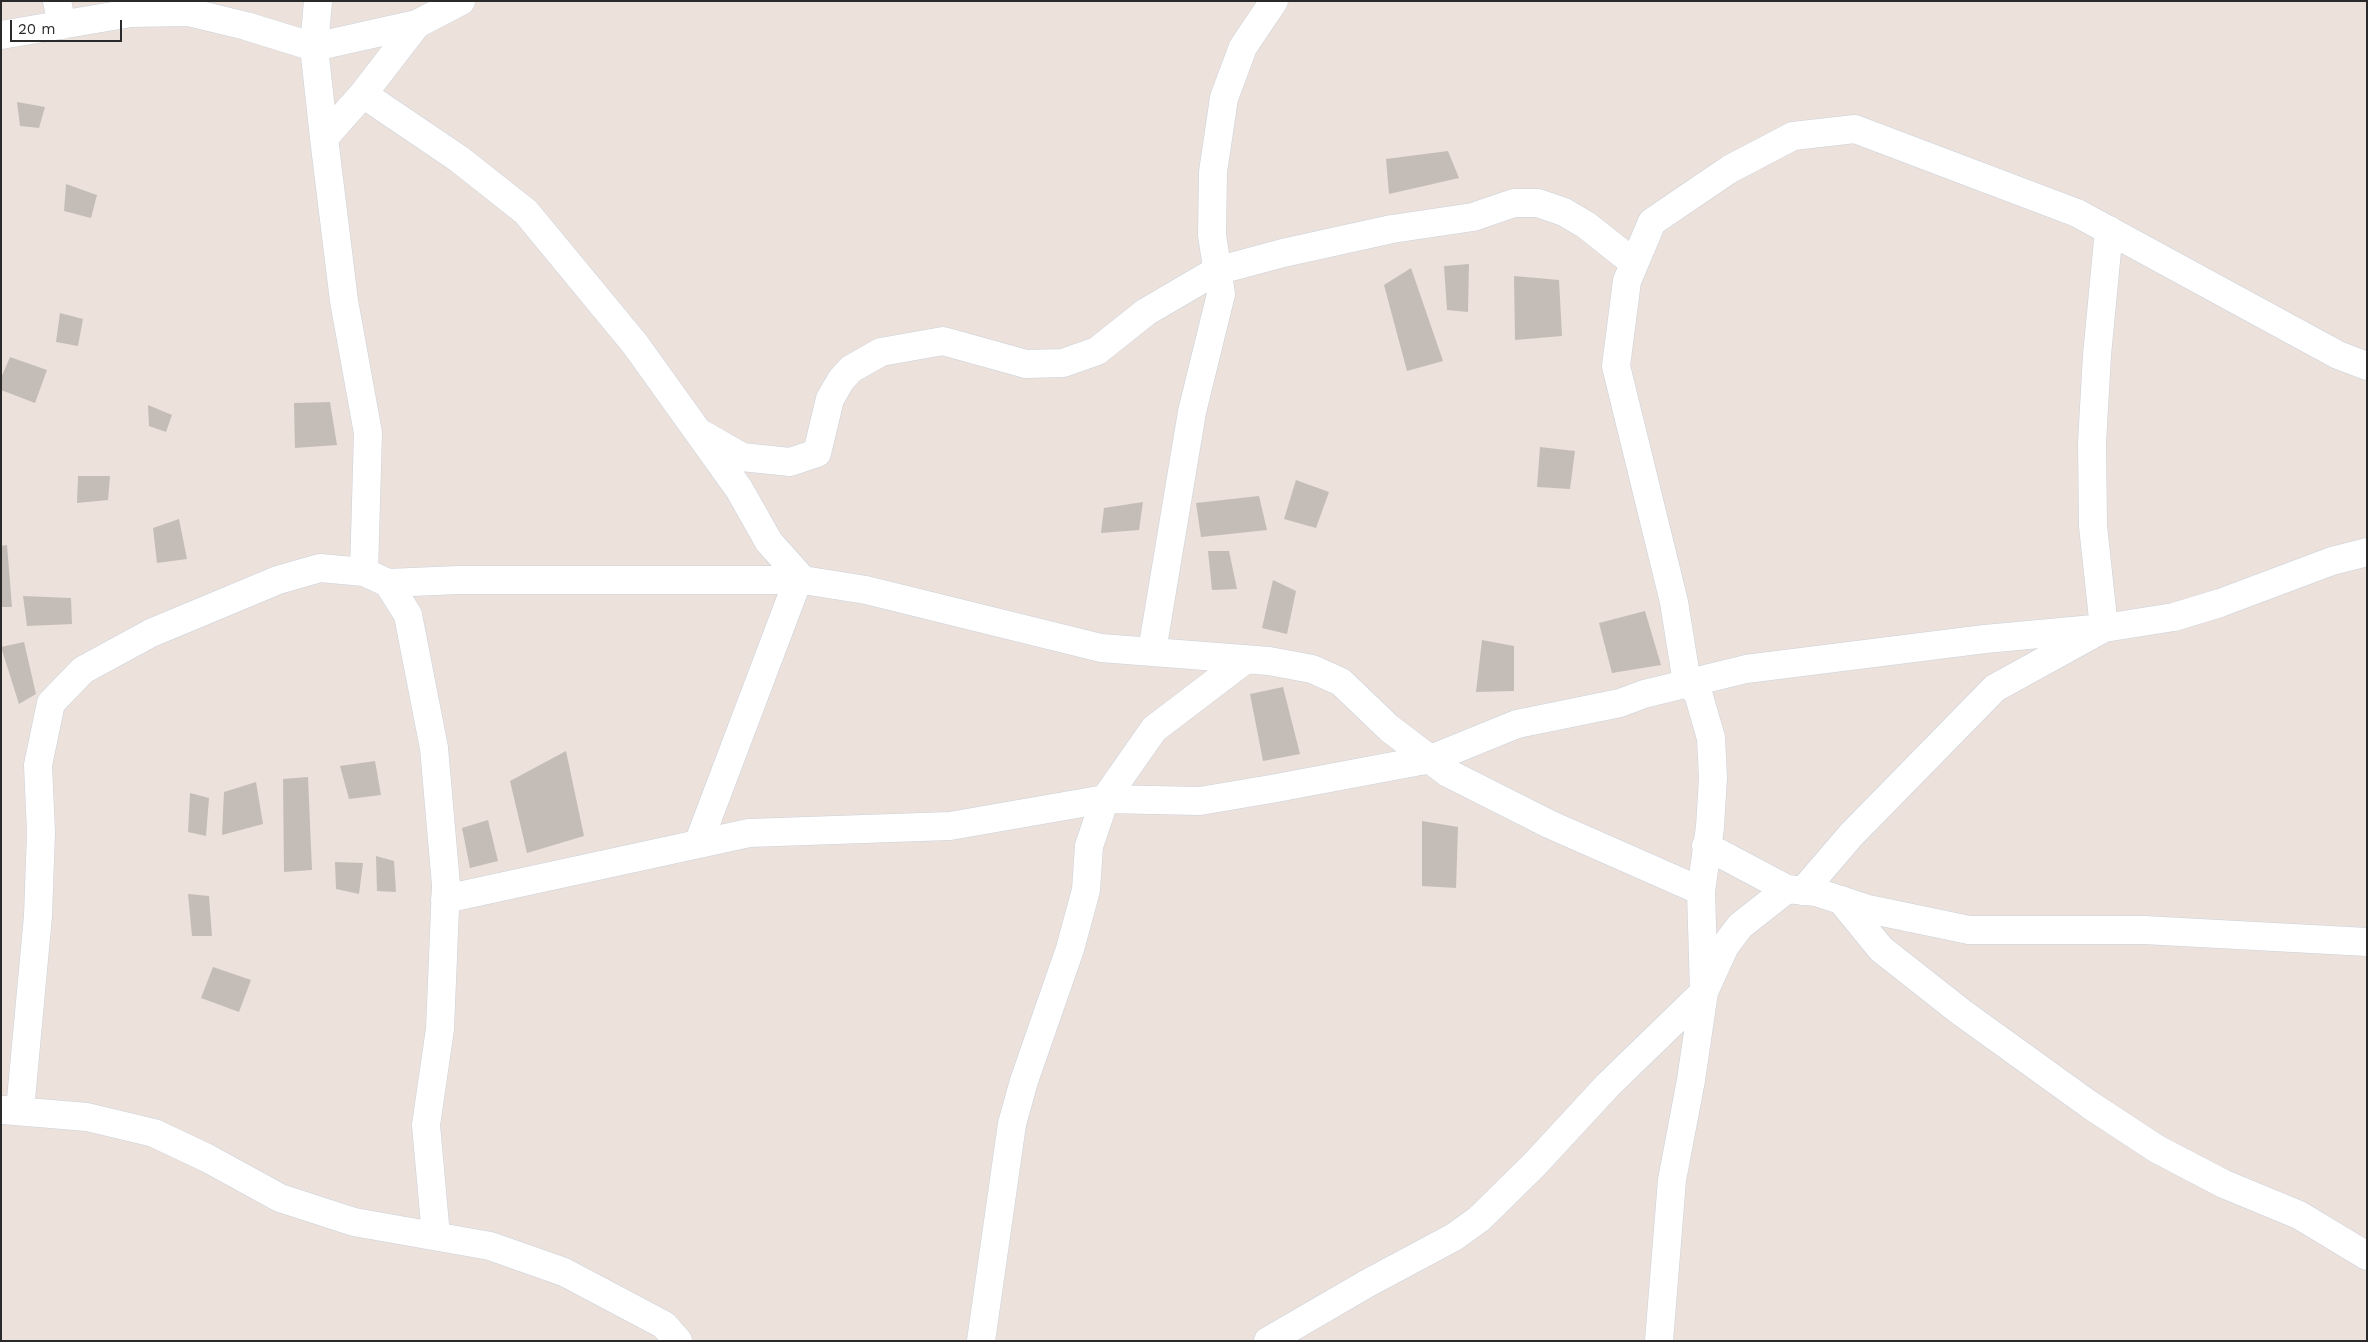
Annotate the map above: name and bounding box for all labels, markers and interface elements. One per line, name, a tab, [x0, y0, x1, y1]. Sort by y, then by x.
scale bar	[12, 10, 125, 42]
text: 20 m	[18, 20, 56, 38]

